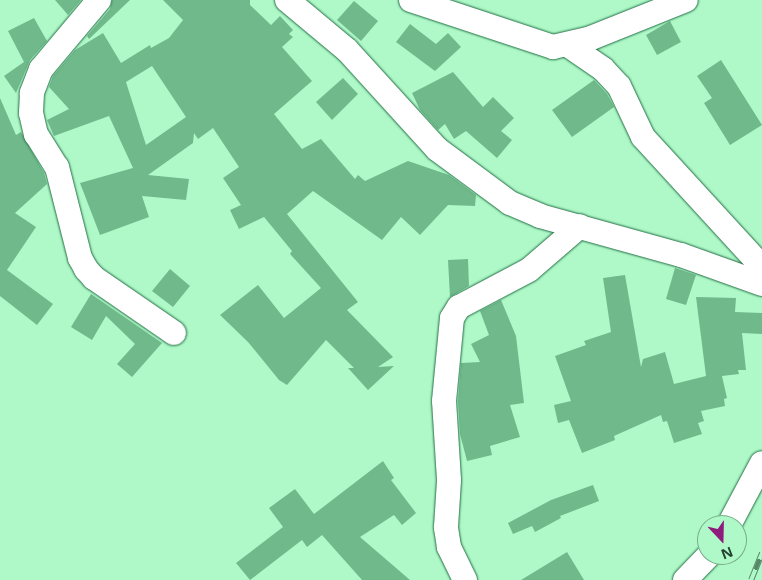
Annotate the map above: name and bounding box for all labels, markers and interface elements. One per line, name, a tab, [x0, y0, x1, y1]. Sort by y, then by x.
north arrow	[697, 515, 747, 565]
text: N	[718, 543, 736, 564]

